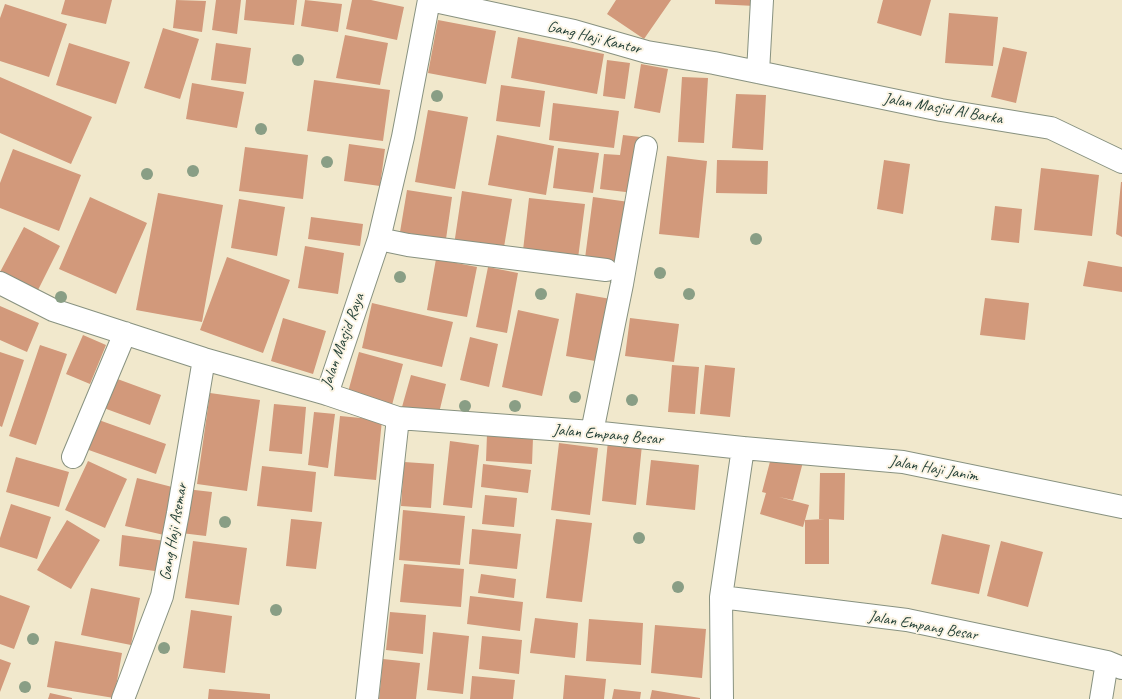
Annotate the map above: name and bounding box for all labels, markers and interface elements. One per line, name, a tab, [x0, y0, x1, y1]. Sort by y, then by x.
street label: Gang Haji Kantor	[545, 17, 643, 59]
street label: Jalan Masjid Al Barka	[882, 89, 1004, 129]
street label: Jalan Masjid Raya	[317, 291, 369, 391]
street label: Jalan Empang Besar	[552, 421, 664, 449]
street label: Jalan Haji Janim	[888, 452, 980, 486]
street label: Gang Haji Asemar	[156, 482, 192, 582]
street label: Jalan Empang Besar	[867, 607, 979, 645]

